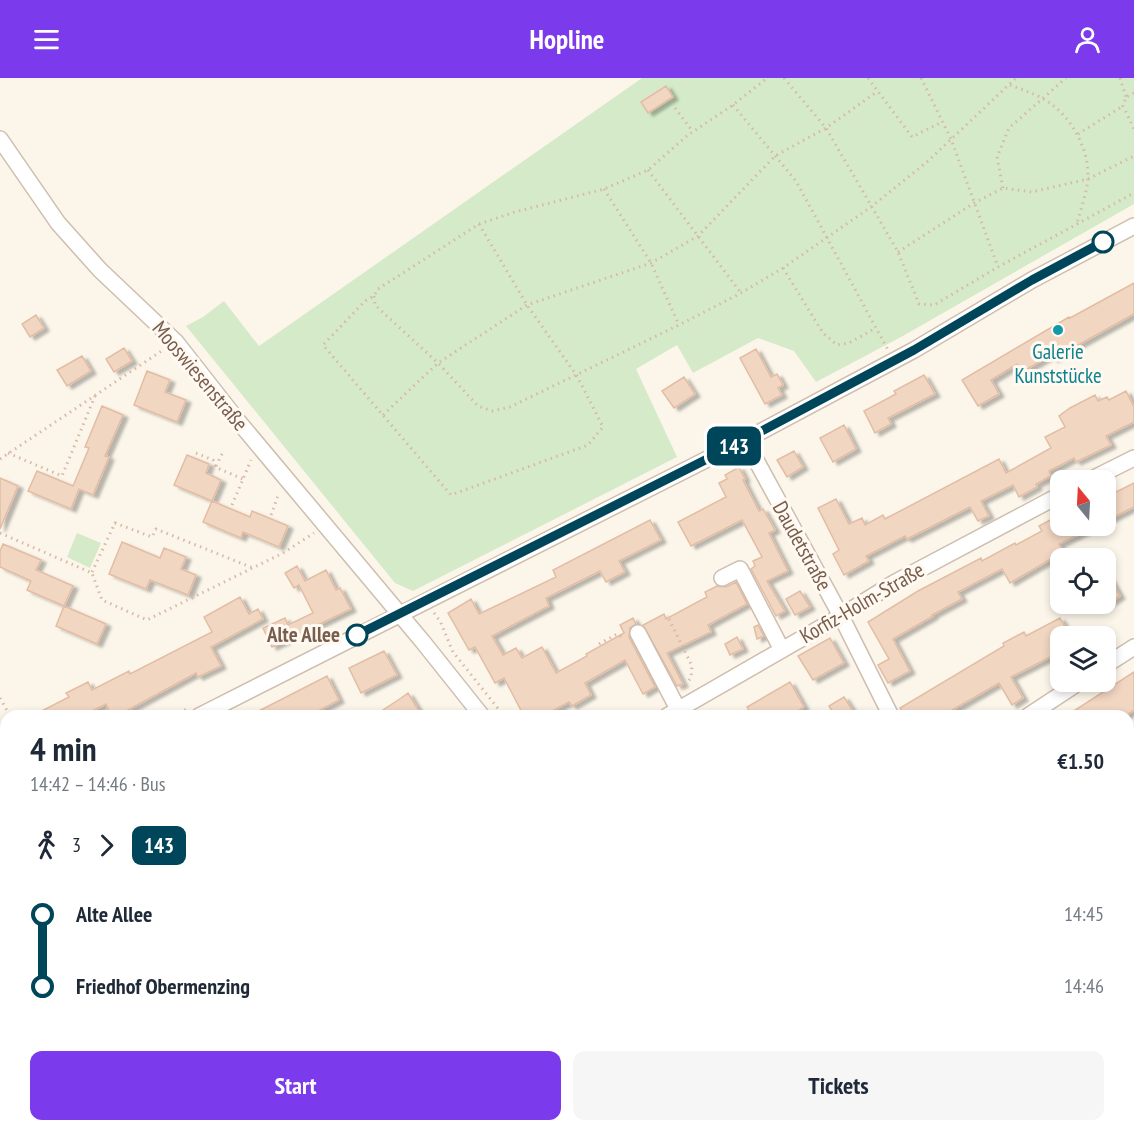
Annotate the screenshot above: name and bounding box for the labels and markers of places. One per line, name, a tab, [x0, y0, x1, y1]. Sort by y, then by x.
unlabelled marker	[1092, 231, 1114, 253]
marker: Galerie Kunststücke	[1051, 323, 1065, 337]
place label: Galerie Kunststücke	[1014, 338, 1102, 389]
place label: Alte Allee	[266, 621, 340, 648]
marker: Alte Allee	[346, 624, 368, 646]

